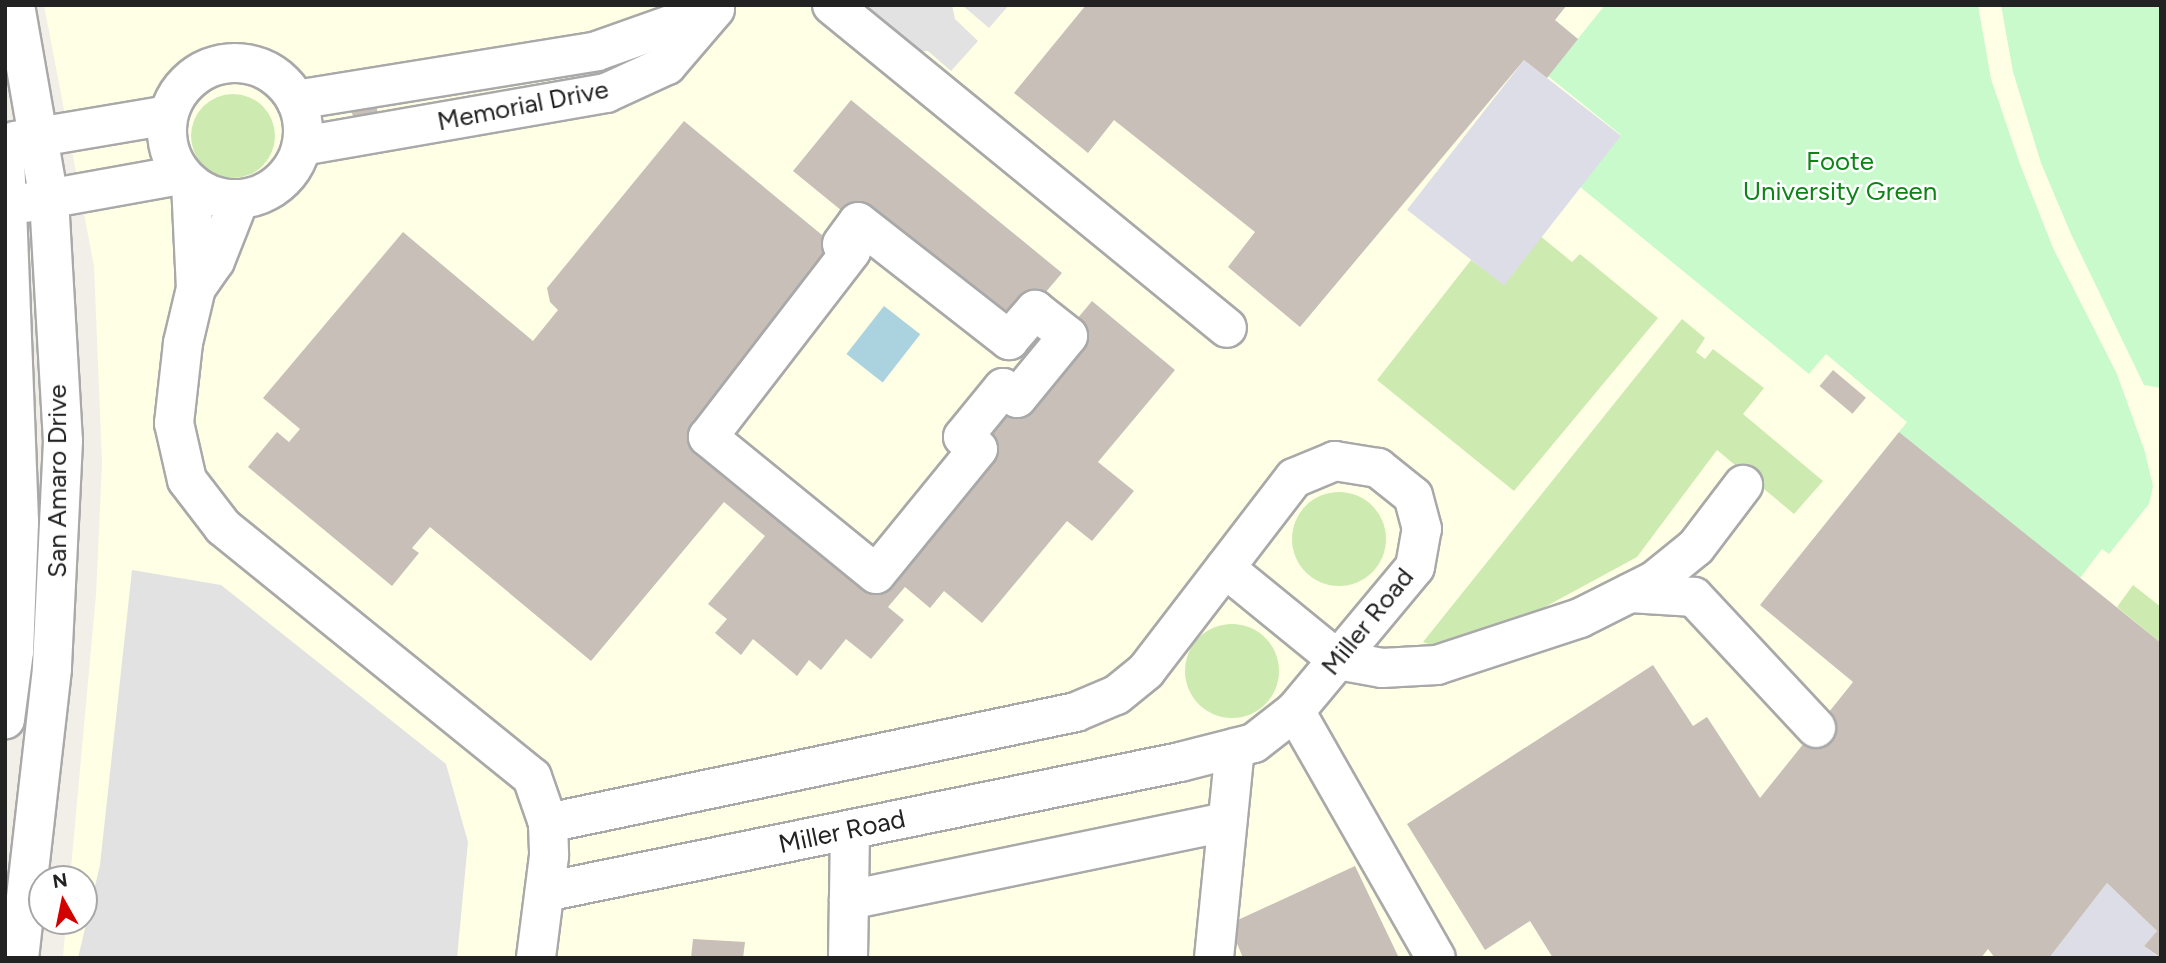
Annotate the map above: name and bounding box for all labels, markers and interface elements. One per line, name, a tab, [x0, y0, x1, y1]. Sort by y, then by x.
street label: Memorial Drive	[435, 74, 611, 138]
park label: Foote University Green	[1743, 146, 1937, 208]
street label: San Amaro Drive	[42, 384, 74, 578]
street label: Miller Road	[1315, 562, 1421, 682]
street label: Miller Road	[776, 803, 908, 861]
north arrow	[28, 865, 98, 935]
text: N	[51, 868, 69, 893]

